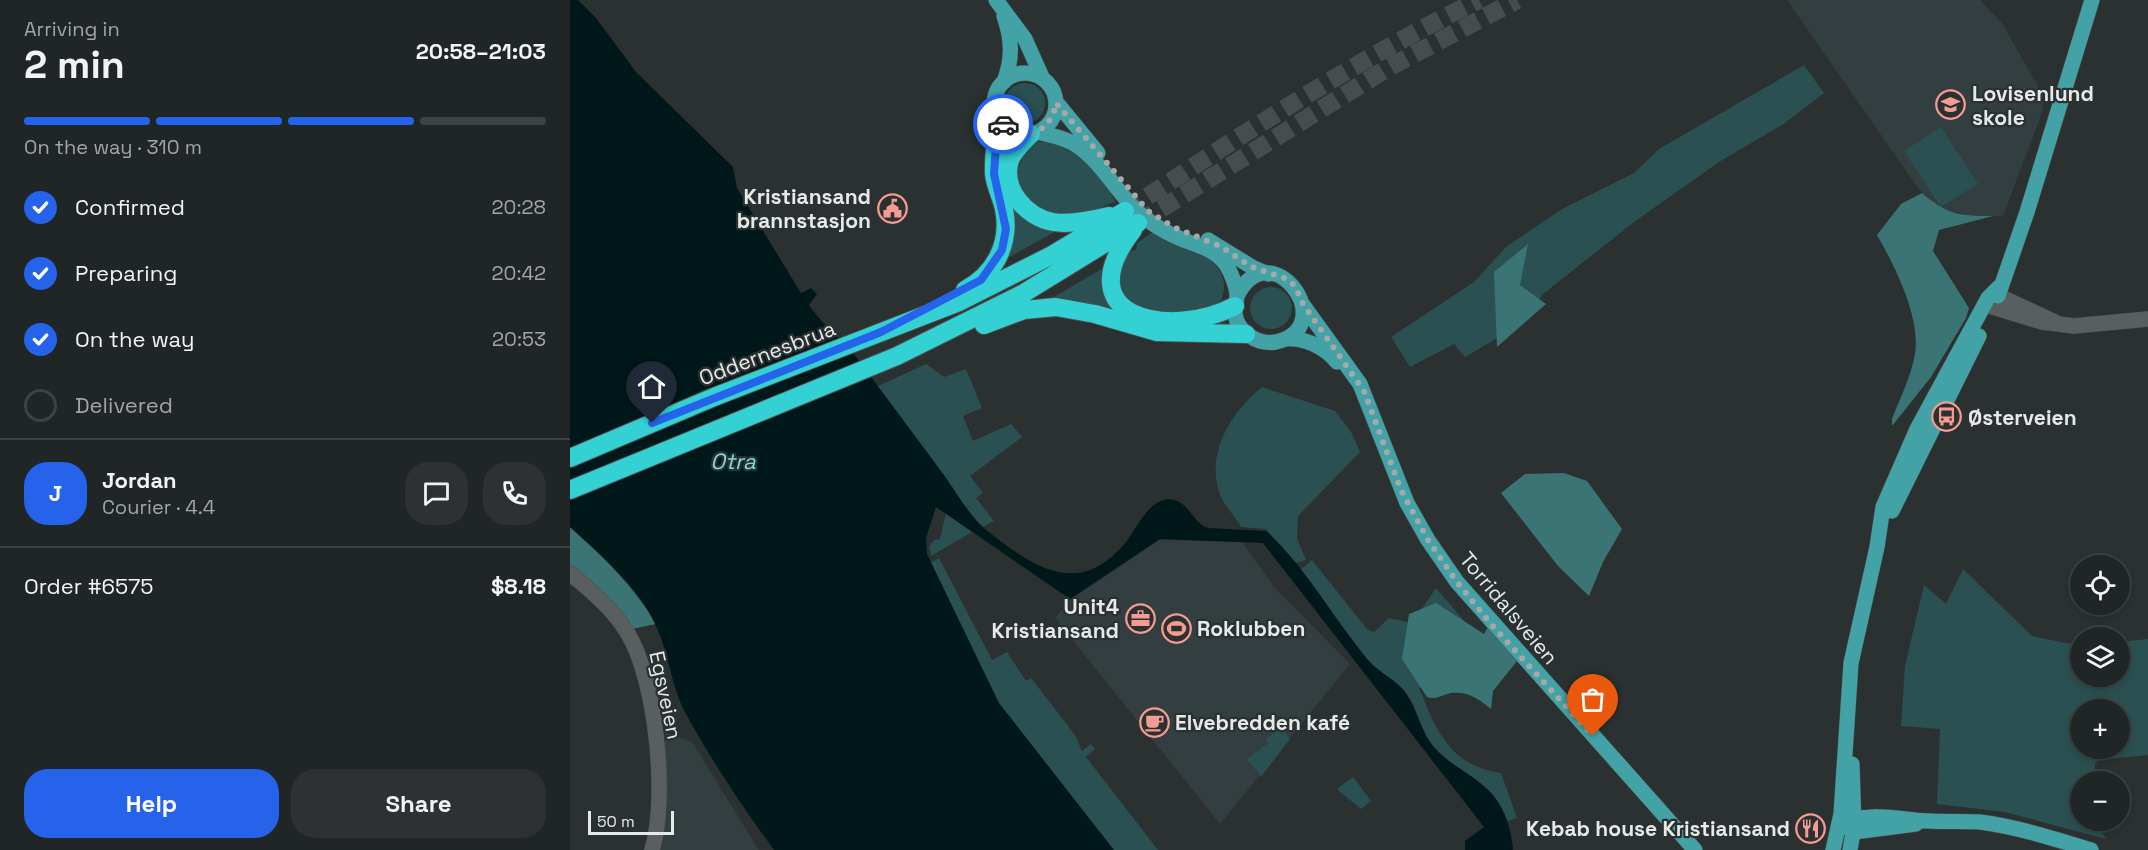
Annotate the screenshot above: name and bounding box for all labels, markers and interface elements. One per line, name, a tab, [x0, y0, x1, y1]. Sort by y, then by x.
text: Arriving in	[24, 16, 120, 42]
text: 20:58–21:03	[416, 37, 546, 65]
text: 2 min	[24, 40, 125, 89]
place label: Lovisenlund skole	[1972, 80, 2094, 131]
school or university icon: Lovisenlund skole	[1935, 89, 1967, 121]
courier	[973, 94, 1033, 154]
icon: car	[987, 108, 1020, 141]
text: On the way · 310 m	[24, 134, 202, 160]
place label: Kristiansand brannstasjon	[737, 183, 871, 234]
icon: check	[24, 191, 57, 224]
public building icon: Kristiansand brannstasjon	[876, 192, 908, 224]
text: Confirmed	[75, 193, 185, 221]
text: 20:28	[492, 194, 546, 220]
icon: check	[24, 257, 57, 290]
text: Preparing	[75, 259, 177, 287]
text: 20:42	[492, 260, 546, 286]
street label: Oddernesbrua	[695, 315, 839, 391]
icon: check	[24, 323, 57, 356]
text: On the way	[75, 325, 194, 353]
text: 20:53	[492, 326, 546, 352]
pin	[626, 361, 677, 423]
icon: home	[635, 370, 668, 403]
text: Delivered	[75, 391, 173, 419]
bus stop icon: Østerveien	[1931, 401, 1963, 433]
place label: Østerveien	[1968, 404, 2077, 431]
water label: Otra	[710, 447, 756, 475]
button: chat	[405, 462, 468, 525]
button: phone	[483, 462, 546, 525]
text: Jordan	[102, 466, 177, 494]
text: J	[49, 479, 62, 507]
text: Courier · 4.4	[102, 494, 215, 520]
street label: Torridalsveien	[1454, 546, 1564, 670]
map controls	[2070, 555, 2130, 831]
button: locate	[2070, 555, 2130, 615]
text: Order #6575	[24, 572, 154, 600]
text: $8.18	[491, 572, 546, 600]
place label: Unit4 Kristiansand	[992, 593, 1119, 644]
office icon: Unit4 Kristiansand	[1124, 602, 1156, 634]
sports icon: Roklubben	[1160, 612, 1192, 644]
place label: Roklubben	[1197, 615, 1305, 642]
button: layers	[2070, 627, 2130, 687]
street label: Egsveien	[643, 648, 689, 742]
pin	[1567, 674, 1618, 736]
icon: bag	[1576, 683, 1609, 716]
button: +	[2070, 699, 2130, 759]
cafe icon: Elvebredden kafé	[1138, 706, 1170, 738]
place label: Elvebredden kafé	[1175, 709, 1350, 736]
button: Help	[24, 769, 279, 838]
button: Share	[291, 769, 546, 838]
button: −	[2070, 771, 2130, 831]
scale bar	[588, 808, 674, 836]
text: 50 m	[597, 811, 635, 832]
restaurant icon: Kebab house Kristiansand	[1795, 812, 1827, 844]
place label: Kebab house Kristiansand	[1526, 815, 1790, 842]

